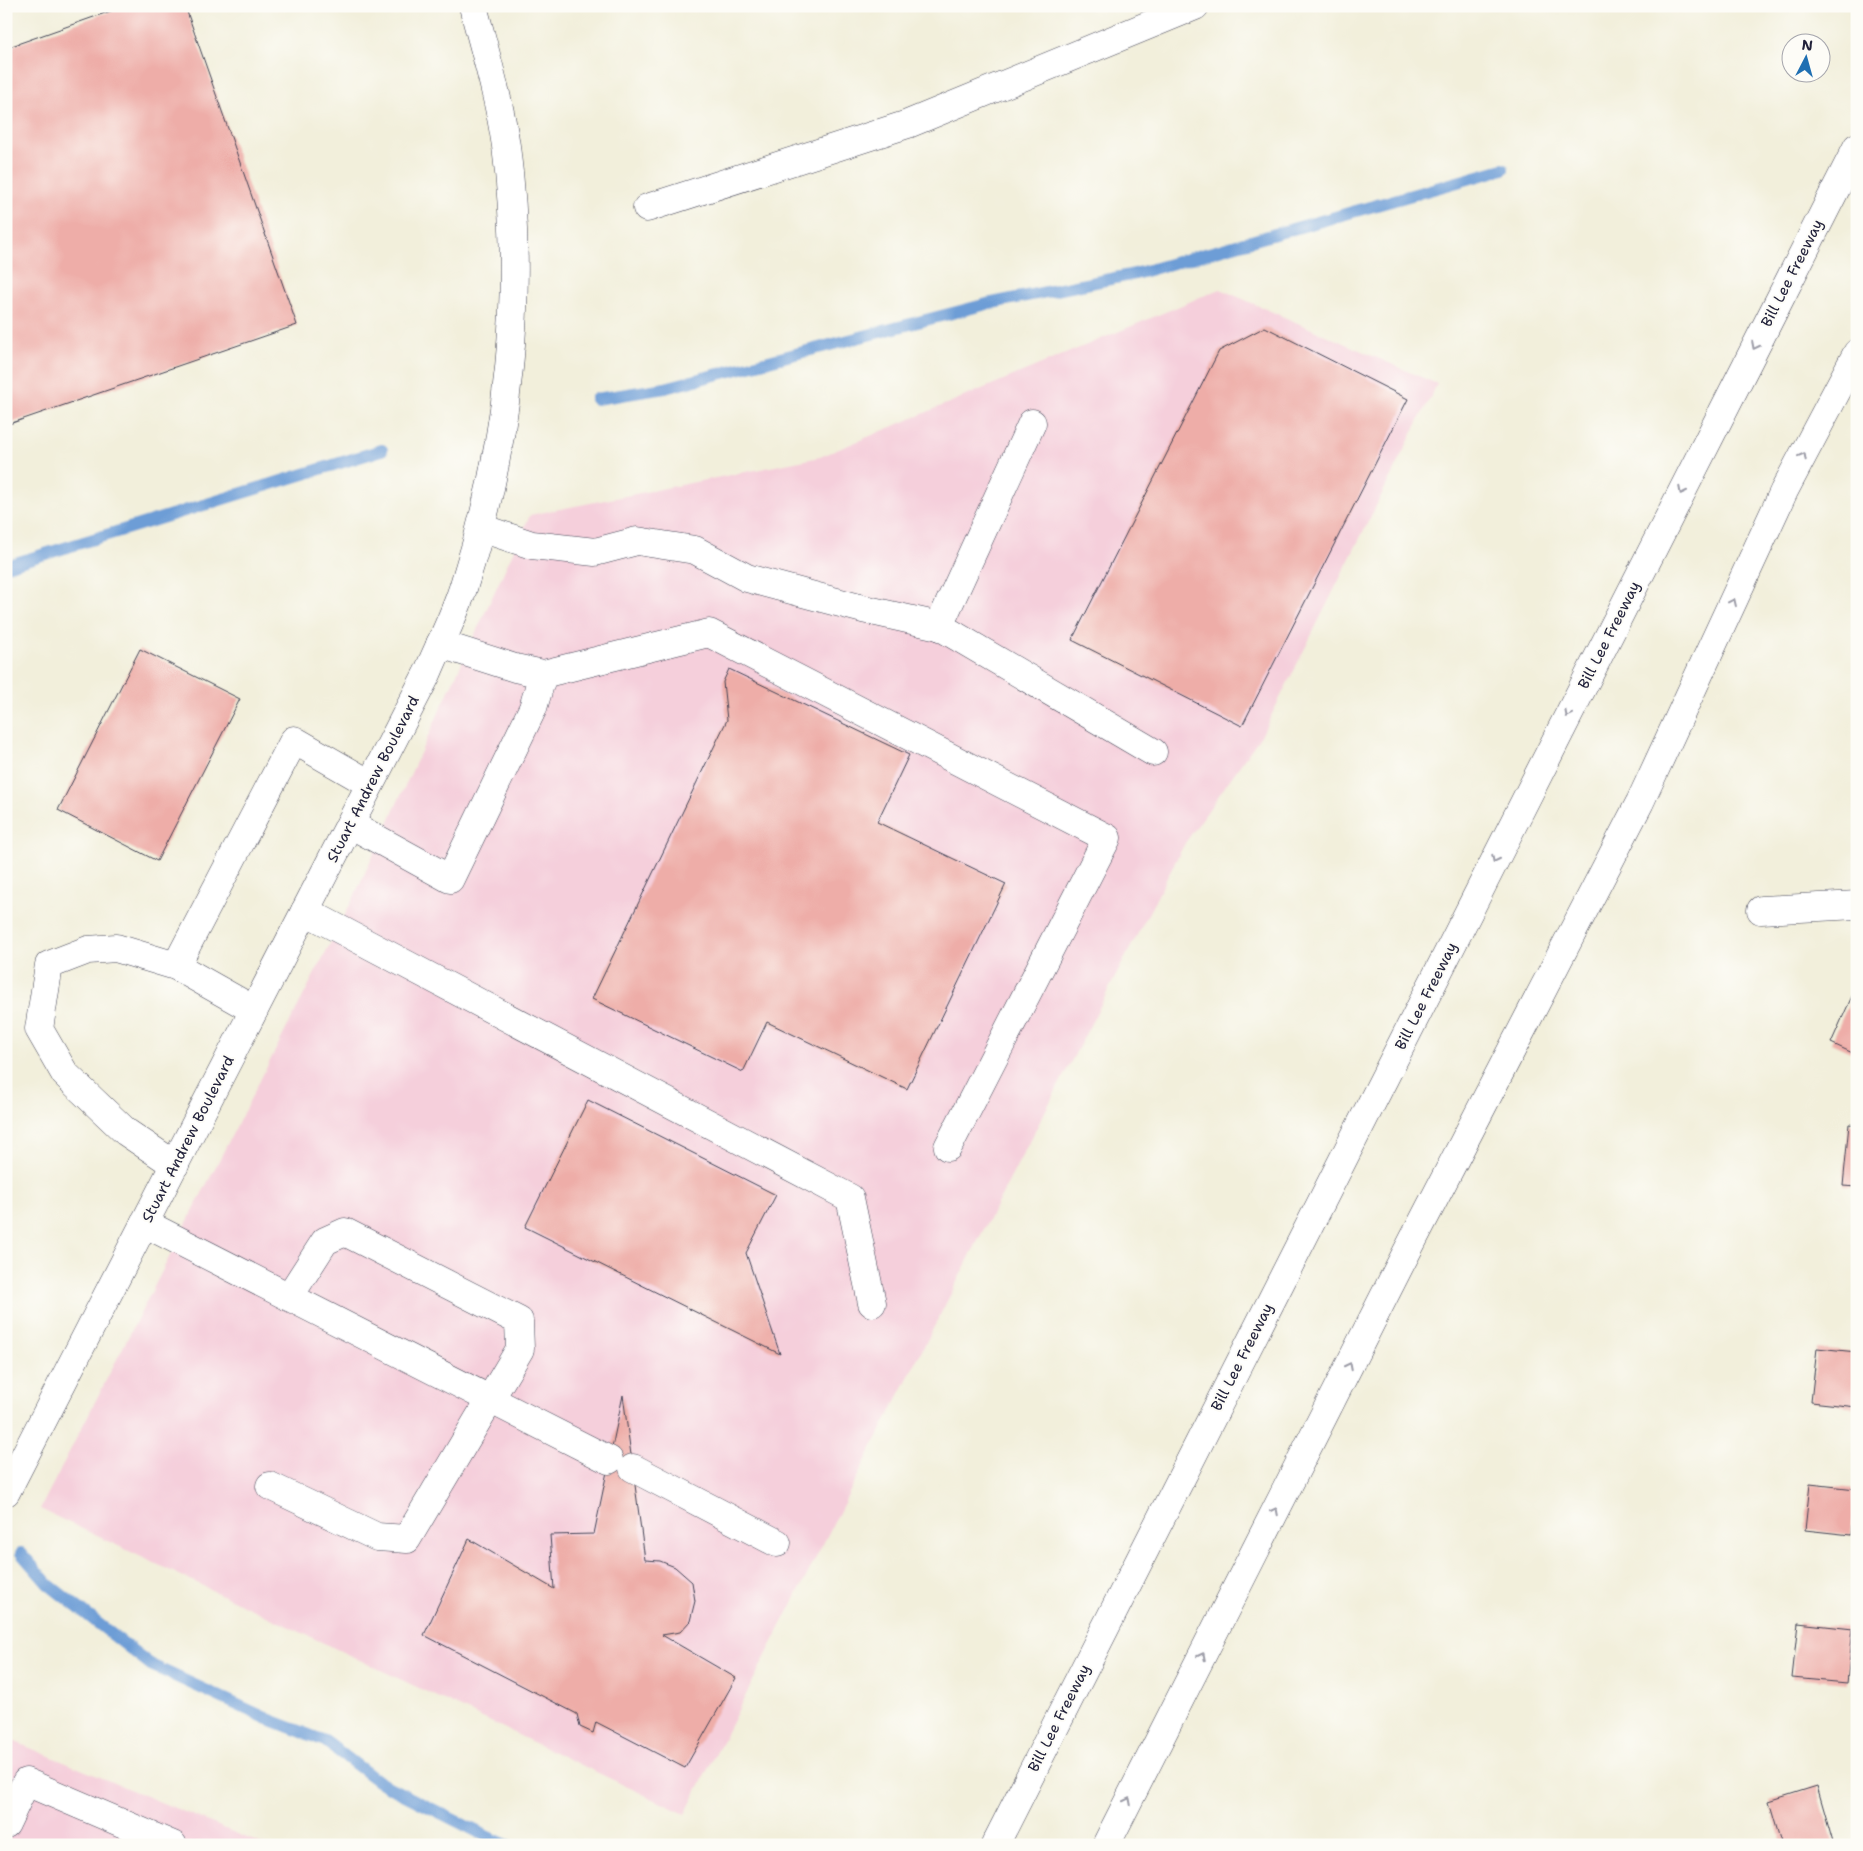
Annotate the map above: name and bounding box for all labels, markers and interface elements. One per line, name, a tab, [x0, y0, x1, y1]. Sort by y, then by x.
north arrow	[1780, 32, 1830, 82]
text: N	[1801, 36, 1814, 55]
street label: Bill Lee Freeway	[1756, 216, 1828, 330]
one-way arrow	[1751, 341, 1761, 350]
one-way arrow	[1797, 452, 1807, 461]
one-way arrow	[1678, 486, 1688, 495]
street label: Bill Lee Freeway	[1573, 578, 1645, 692]
one-way arrow	[1727, 598, 1737, 607]
street label: Stuart Andrew Boulevard	[322, 692, 424, 866]
one-way arrow	[1564, 709, 1575, 718]
one-way arrow	[1491, 854, 1501, 863]
street label: Bill Lee Freeway	[1390, 939, 1462, 1053]
street label: Stuart Andrew Boulevard	[137, 1052, 239, 1226]
street label: Bill Lee Freeway	[1206, 1300, 1278, 1414]
one-way arrow	[1343, 1363, 1353, 1372]
one-way arrow	[1269, 1508, 1279, 1517]
one-way arrow	[1196, 1653, 1206, 1662]
street label: Bill Lee Freeway	[1023, 1661, 1095, 1775]
one-way arrow	[1122, 1797, 1132, 1806]

